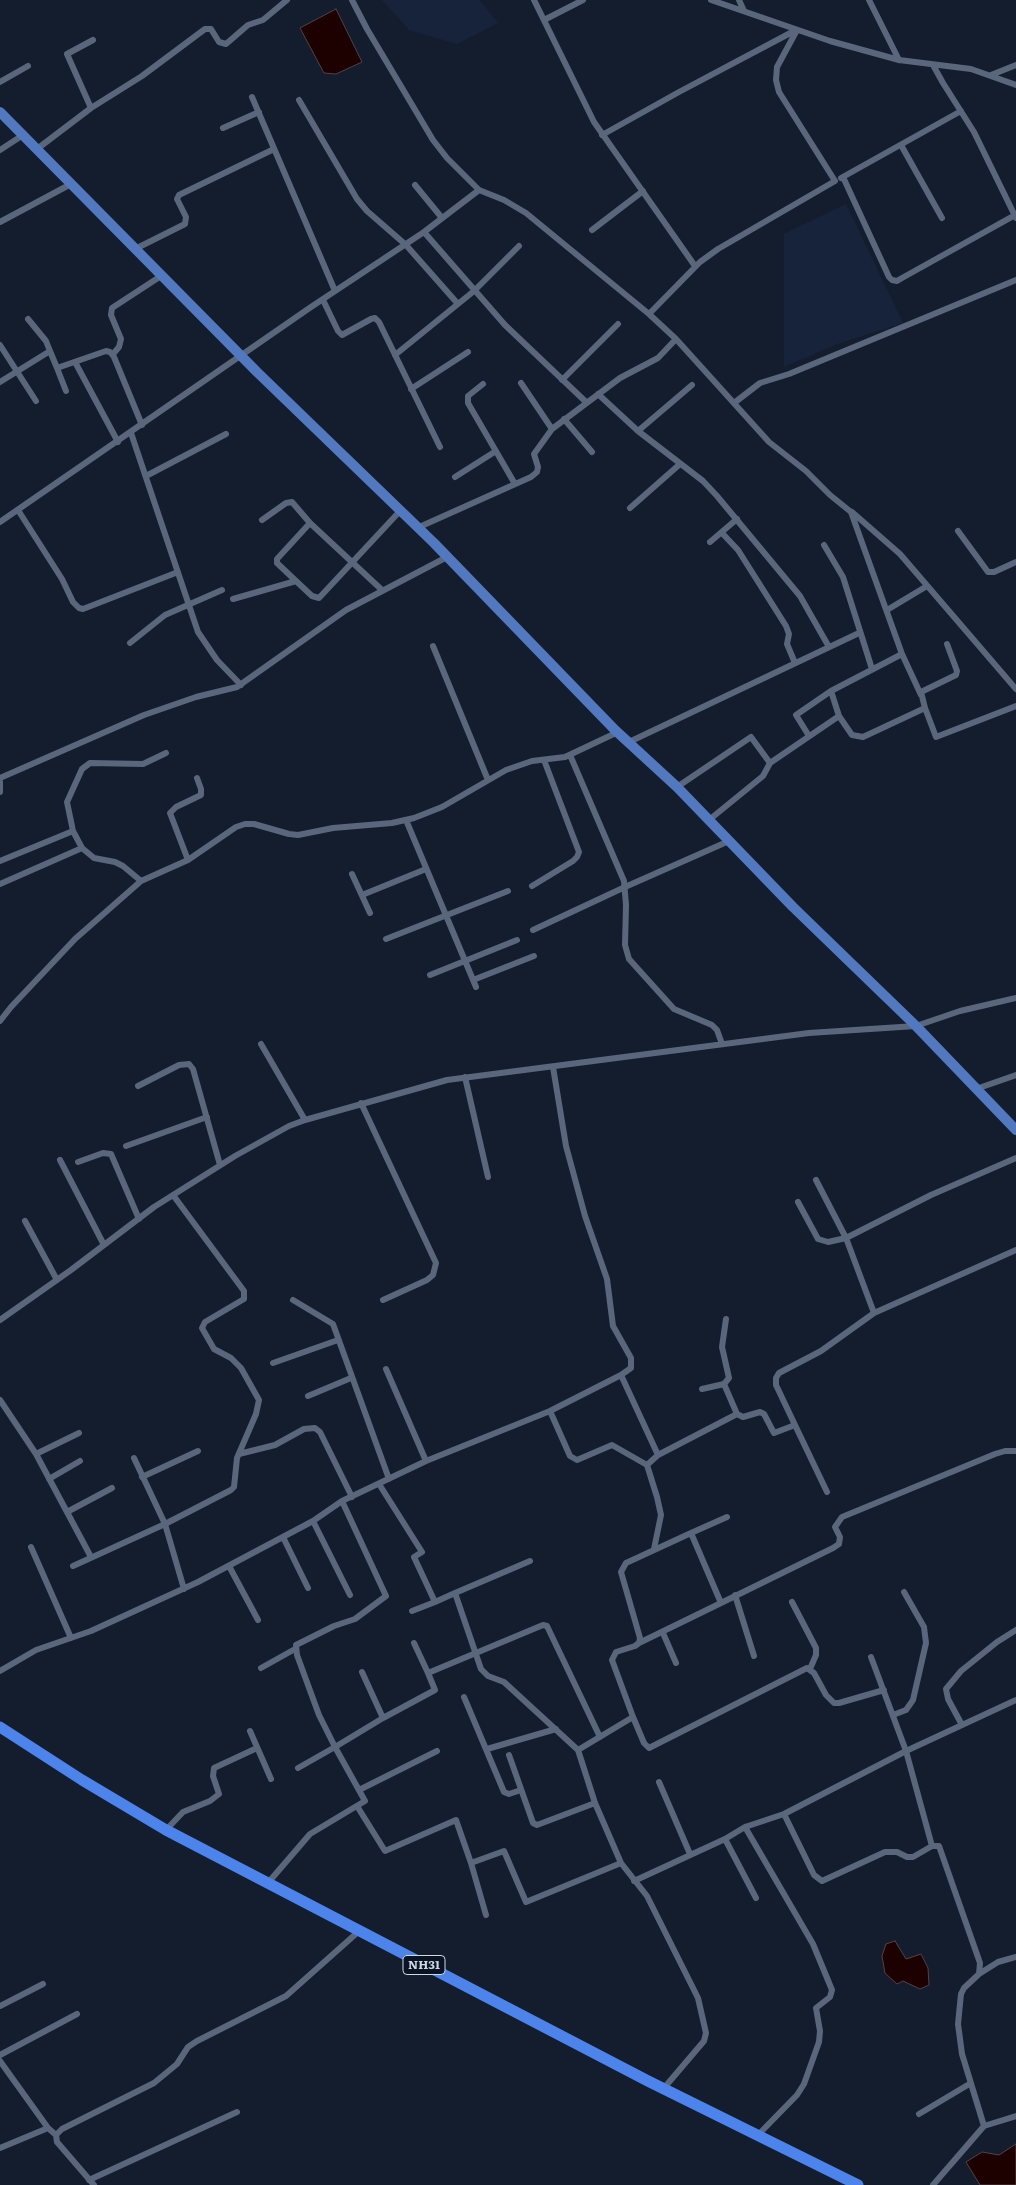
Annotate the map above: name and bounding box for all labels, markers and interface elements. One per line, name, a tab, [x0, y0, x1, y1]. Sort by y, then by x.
road number: NH31	[403, 1956, 445, 1974]

